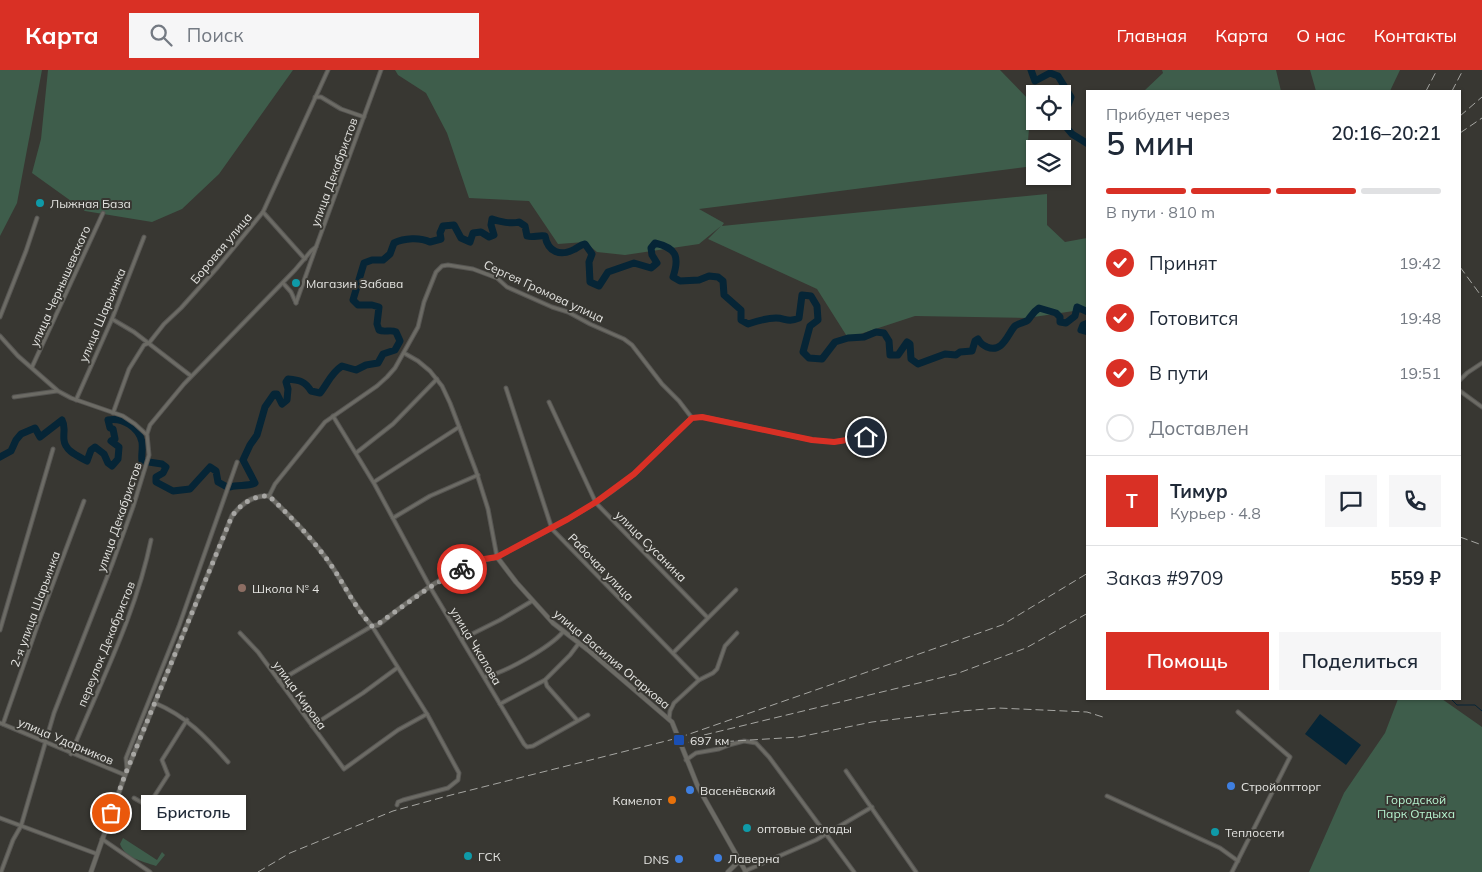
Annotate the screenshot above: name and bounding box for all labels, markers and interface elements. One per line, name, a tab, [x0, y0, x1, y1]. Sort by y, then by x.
search box	[129, 13, 479, 58]
text: Карта	[25, 20, 99, 50]
icon: search	[147, 21, 175, 49]
text: Поиск	[187, 23, 244, 47]
text: Главная	[1117, 24, 1187, 47]
text: Карта	[1215, 24, 1268, 47]
text: О нас	[1296, 24, 1346, 47]
text: Контакты	[1374, 24, 1457, 47]
map controls	[1026, 85, 1071, 185]
button: locate	[1026, 85, 1071, 130]
text: Прибудет через	[1106, 104, 1230, 124]
street label: улица Декабристов	[307, 115, 361, 228]
text: 20:16–20:21	[1331, 121, 1441, 145]
text: 5 мин	[1106, 123, 1194, 163]
button: layers	[1026, 140, 1071, 185]
place label: Лыжная База	[50, 196, 131, 211]
marker: Лыжная База	[34, 197, 46, 209]
text: В пути · 810 m	[1106, 202, 1215, 222]
street label: Боровая улица	[187, 209, 255, 287]
street label: улица Чернышевского	[26, 223, 94, 349]
icon: check	[1106, 249, 1134, 277]
text: Принят	[1149, 251, 1217, 275]
text: 19:42	[1399, 253, 1441, 273]
street label: Сергея Громова улица	[481, 257, 607, 325]
street label: улица Шарьинка	[75, 266, 129, 364]
place label: Магазин Забава	[306, 276, 403, 291]
marker: Магазин Забава	[290, 277, 302, 289]
icon: check	[1106, 304, 1134, 332]
text: Готовится	[1149, 306, 1239, 330]
text: 19:48	[1399, 308, 1441, 328]
icon: check	[1106, 359, 1134, 387]
text: В пути	[1149, 361, 1208, 385]
text: 19:51	[1399, 363, 1441, 383]
pin	[845, 416, 887, 458]
text: Доставлен	[1149, 416, 1249, 440]
icon: home	[852, 423, 880, 451]
street label: улица Декабристов	[93, 460, 145, 574]
button: chat	[1325, 475, 1377, 527]
button: phone	[1389, 475, 1441, 527]
text: Тимур	[1170, 479, 1228, 503]
text: Т	[1126, 489, 1138, 513]
text: Курьер · 4.8	[1170, 503, 1261, 523]
street label: улица Сусанина	[612, 507, 690, 585]
street label: Рабочая улица	[565, 530, 637, 604]
courier	[437, 544, 487, 594]
street label: 2-я улица Шарьинка	[7, 549, 63, 669]
icon: bike	[448, 555, 476, 583]
text: Заказ #9709	[1106, 566, 1223, 590]
text: 559 ₽	[1390, 566, 1441, 590]
street label: переулок Декабристов	[74, 579, 138, 709]
place label: Школа № 4	[252, 581, 319, 596]
marker: Школа № 4	[236, 582, 248, 594]
street label: улица Чкалова	[447, 604, 505, 688]
street label: улица Василия Огаркова	[551, 606, 673, 712]
button: Помощь	[1106, 632, 1269, 690]
button: Поделиться	[1279, 632, 1441, 690]
street label: улица Кирова	[270, 658, 330, 732]
street label: улица Ударников	[16, 714, 116, 768]
marker: 697 км	[672, 733, 686, 747]
place label: 697 км	[690, 733, 729, 748]
place label: Стройоптторг	[1241, 779, 1322, 794]
marker: Стройоптторг	[1225, 780, 1237, 792]
place label: Васенёвский	[700, 783, 776, 798]
marker: Васенёвский	[684, 784, 696, 796]
pin	[90, 792, 132, 834]
park label: Городской Парк Отдыха	[1377, 792, 1455, 821]
place label: Камелот	[613, 793, 663, 808]
marker: Камелот	[666, 794, 678, 806]
callout: Бристоль	[141, 796, 246, 830]
icon: bag	[97, 799, 125, 827]
text: Бристоль	[157, 802, 230, 822]
place label: оптовые склады	[757, 821, 852, 836]
marker: оптовые склады	[741, 822, 753, 834]
place label: Теплосети	[1225, 825, 1284, 840]
marker: Теплосети	[1209, 826, 1221, 838]
place label: ГСК	[478, 849, 501, 864]
marker: ГСК	[462, 850, 474, 862]
place label: Лаверна	[728, 851, 780, 866]
place label: DNS	[644, 852, 669, 867]
marker: Лаверна	[712, 852, 724, 864]
marker: DNS	[673, 853, 685, 865]

